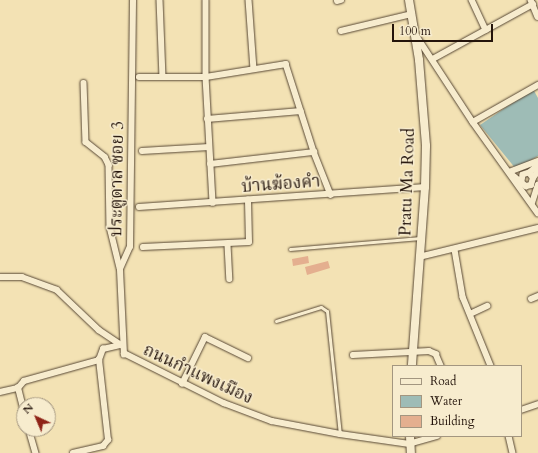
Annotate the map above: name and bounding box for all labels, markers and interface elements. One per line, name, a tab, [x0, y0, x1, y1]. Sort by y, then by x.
scale bar	[394, 16, 495, 42]
text: 100 m	[399, 23, 431, 39]
street label: ประตูดาล ซอย 3	[106, 121, 128, 237]
street label: Pratu Ma Road	[395, 128, 419, 236]
street label: บ้านฆ้องคำ	[241, 171, 321, 197]
street label: ถนนกำแพงเมือง	[140, 340, 256, 408]
legend	[392, 365, 522, 437]
text: Road	[430, 373, 456, 389]
text: Water	[430, 393, 462, 409]
north arrow	[16, 397, 56, 437]
text: N	[19, 400, 37, 417]
text: Building	[430, 413, 474, 429]

